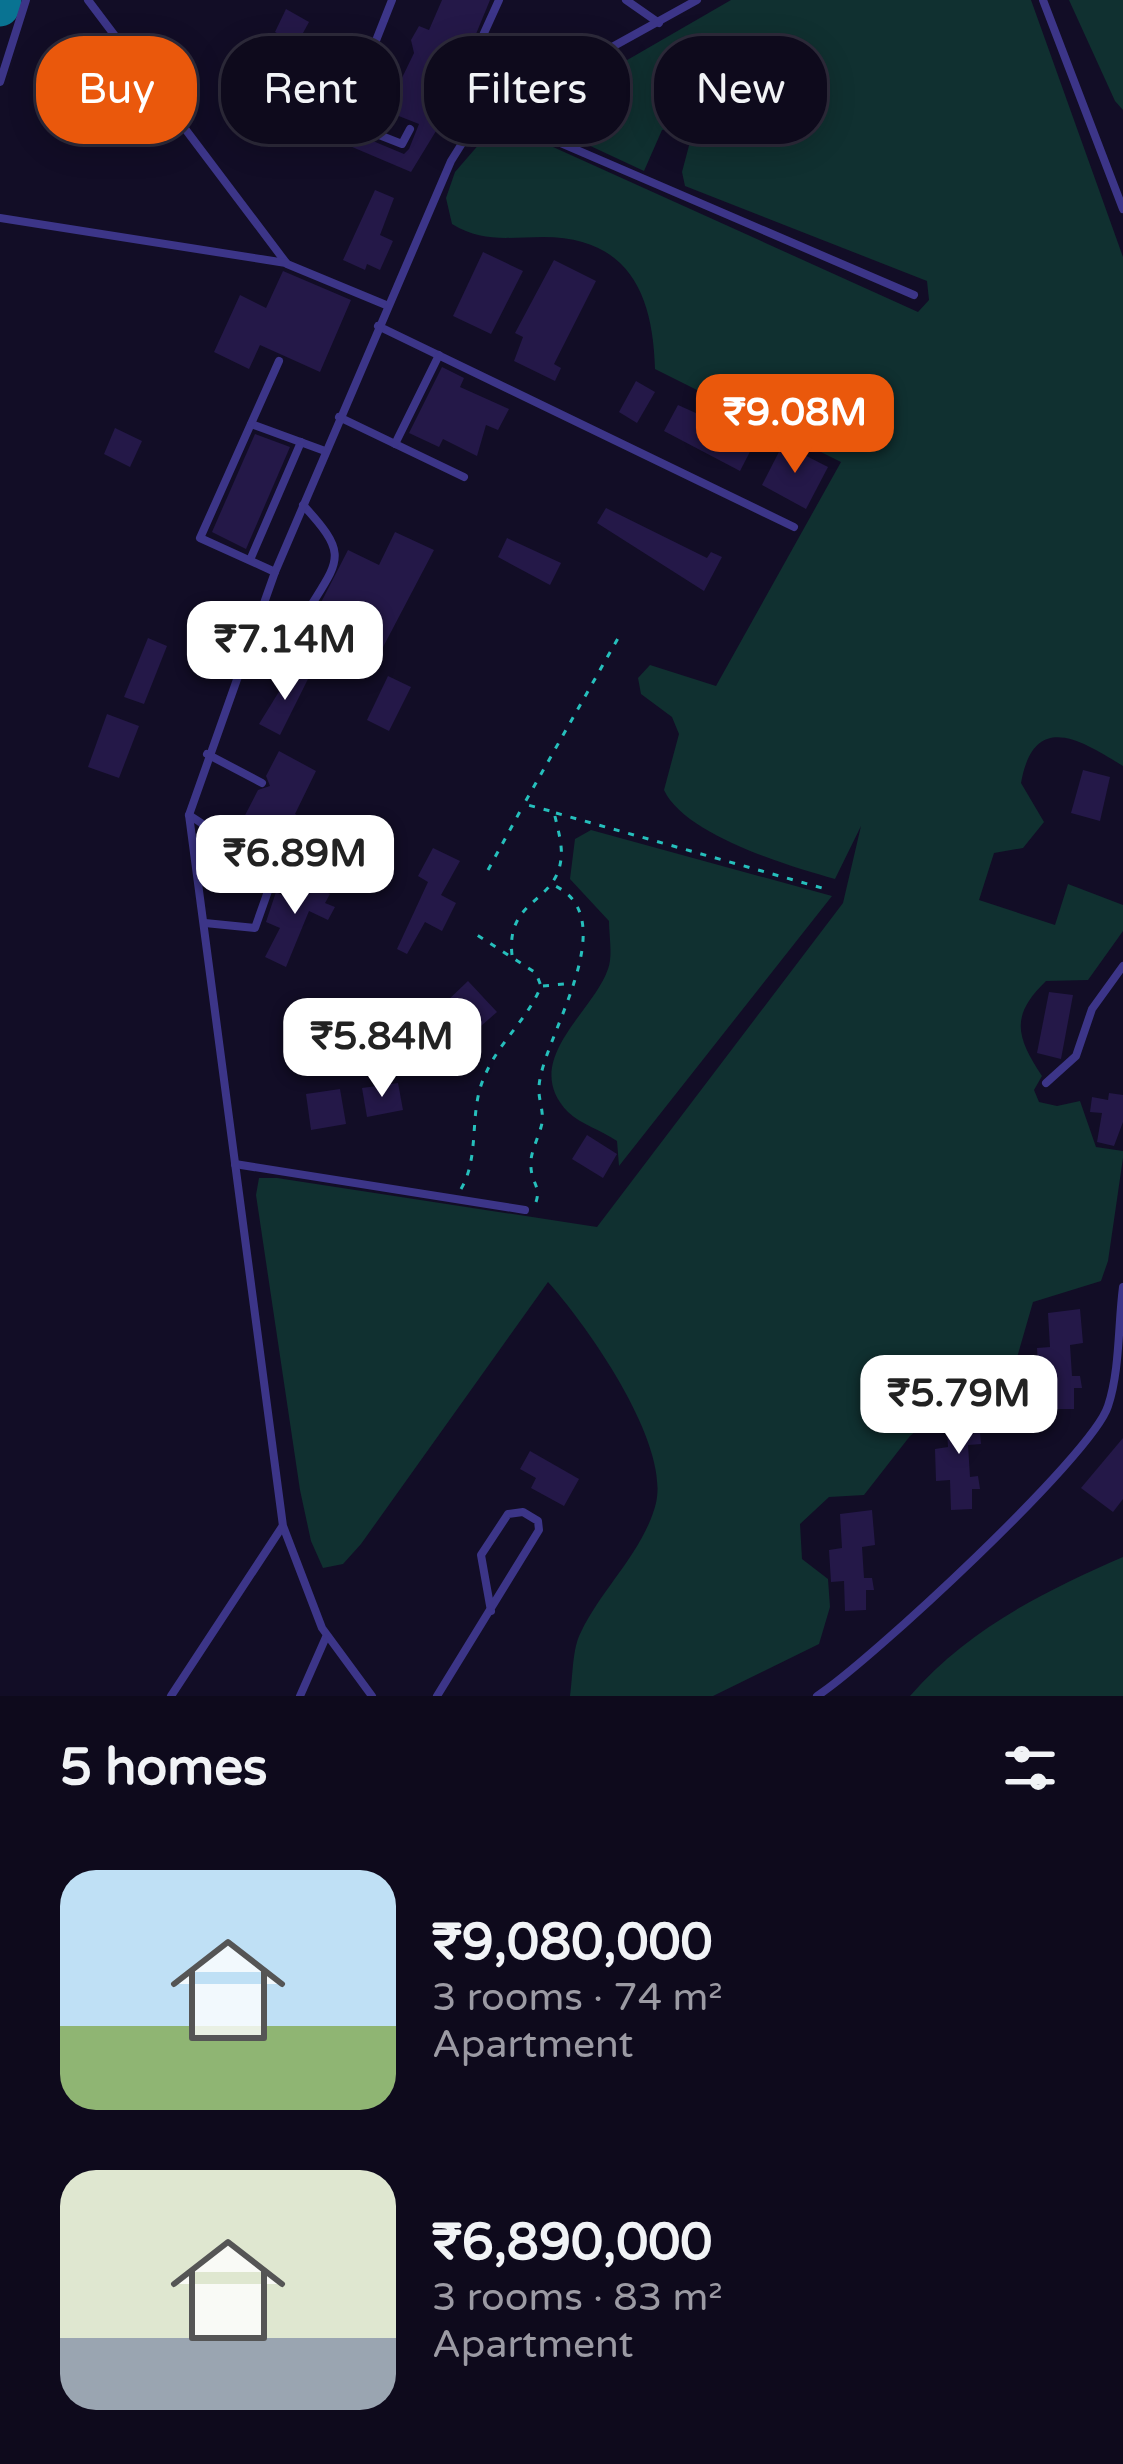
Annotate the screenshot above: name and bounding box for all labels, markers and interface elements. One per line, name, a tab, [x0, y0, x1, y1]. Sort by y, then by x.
chip: Buy	[36, 36, 197, 144]
chip: Rent	[221, 36, 400, 144]
chip: Filters	[424, 36, 630, 144]
chip: New	[654, 36, 827, 144]
pin: ₹9.08M	[697, 374, 893, 476]
text: ₹9.08M	[723, 389, 867, 436]
pin: ₹7.14M	[187, 601, 383, 703]
text: ₹7.14M	[214, 616, 356, 663]
pin: ₹6.89M	[197, 815, 393, 917]
text: ₹6.89M	[223, 830, 367, 877]
pin: ₹5.84M	[284, 998, 480, 1100]
text: ₹5.84M	[310, 1013, 454, 1060]
pin: ₹5.79M	[861, 1355, 1057, 1457]
text: ₹5.79M	[887, 1370, 1031, 1417]
icon: filters	[997, 1735, 1063, 1801]
text: 5 homes	[60, 1737, 268, 1799]
text: ₹9,080,000	[432, 1912, 713, 1974]
icon: home	[156, 1918, 300, 2062]
text: 3 rooms · 74 m²	[432, 1974, 723, 2021]
text: Apartment	[432, 2021, 633, 2068]
text: ₹6,890,000	[432, 2212, 712, 2274]
icon: home	[156, 2218, 300, 2362]
text: 3 rooms · 83 m²	[432, 2274, 723, 2321]
text: Apartment	[432, 2321, 633, 2368]

